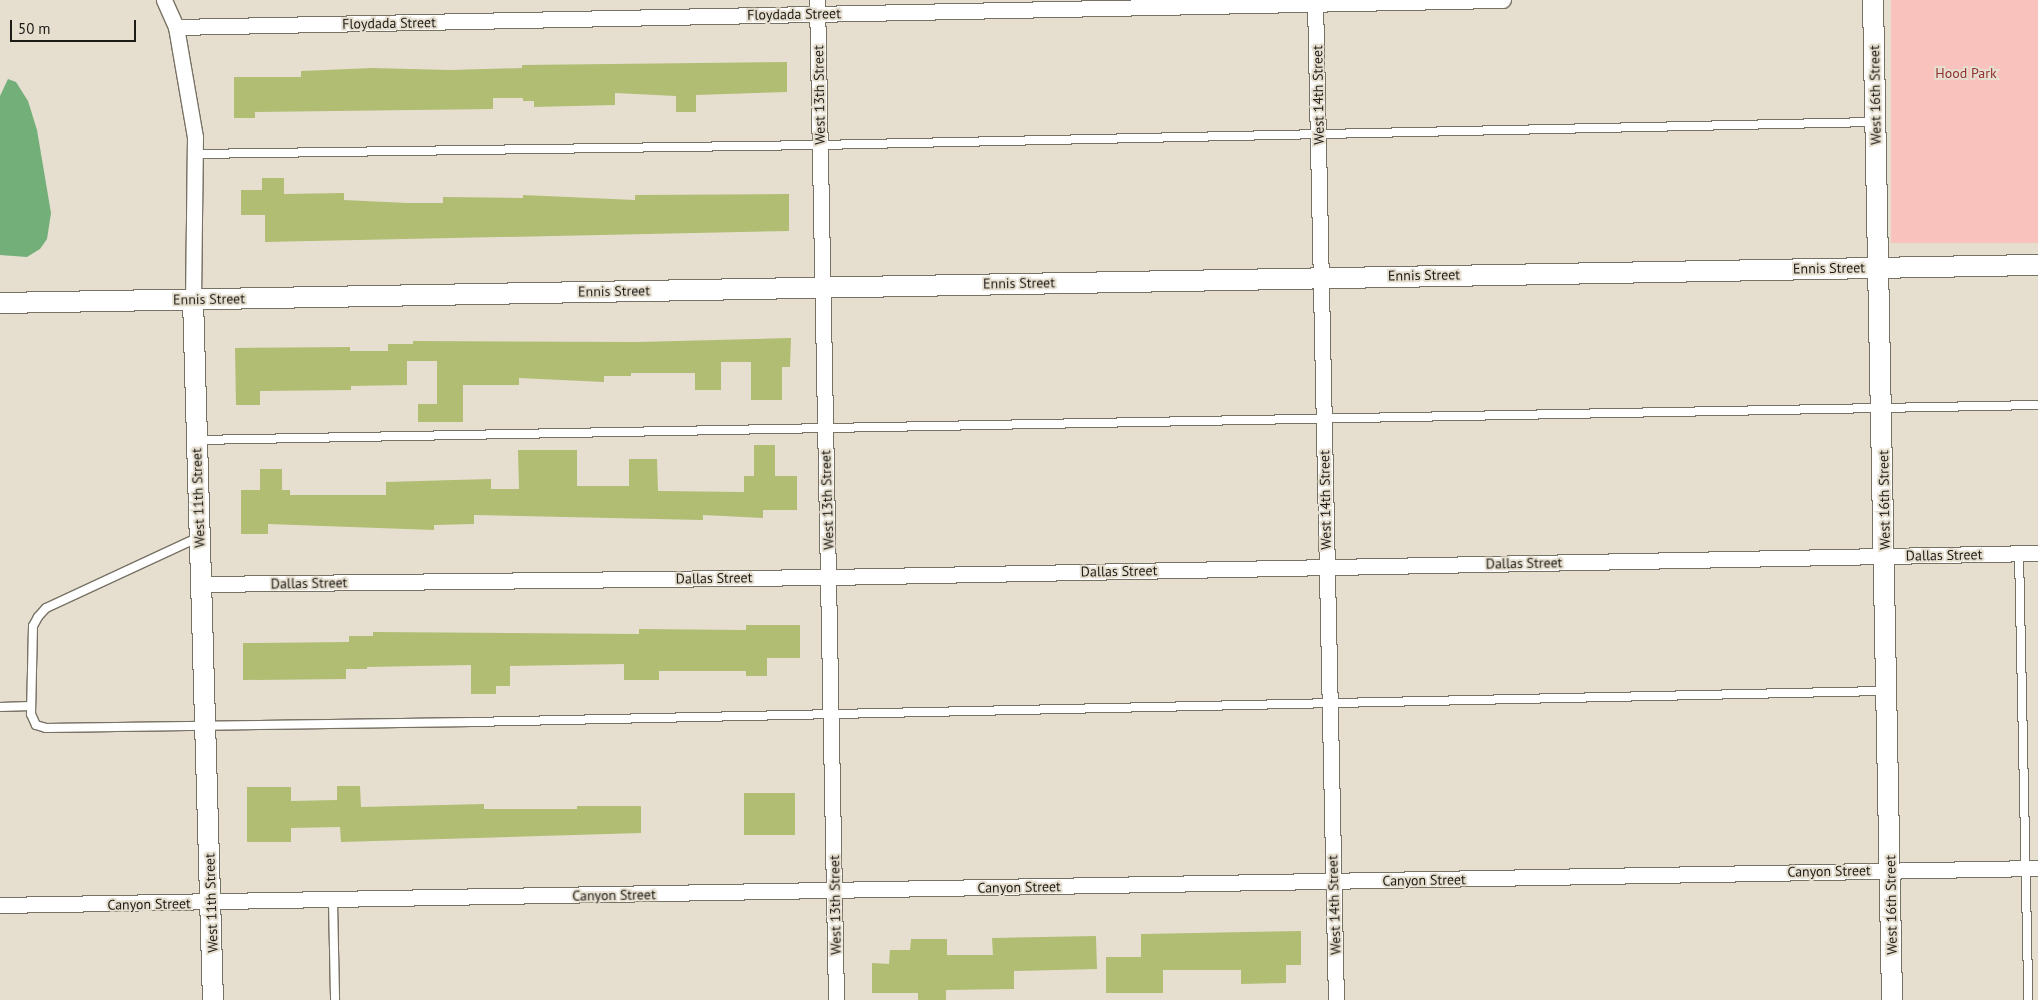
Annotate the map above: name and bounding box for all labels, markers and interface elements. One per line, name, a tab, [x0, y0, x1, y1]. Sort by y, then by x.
street label: Floydada Street	[747, 5, 841, 23]
scale bar	[12, 10, 139, 42]
street label: Floydada Street	[342, 14, 436, 32]
text: 50 m	[18, 19, 51, 38]
street label: West 13th Street	[810, 45, 828, 145]
street label: West 14th Street	[1309, 45, 1327, 145]
street label: West 16th Street	[1866, 45, 1884, 145]
park label: Hood Park	[1935, 65, 1997, 81]
street label: Ennis Street	[1793, 259, 1865, 277]
street label: Ennis Street	[1388, 266, 1460, 284]
street label: Ennis Street	[983, 274, 1055, 292]
street label: Ennis Street	[578, 282, 650, 300]
street label: Ennis Street	[173, 290, 245, 308]
street label: West 11th Street	[188, 448, 208, 548]
street label: West 13th Street	[817, 450, 837, 550]
street label: West 14th Street	[1316, 450, 1334, 550]
street label: West 16th Street	[1875, 450, 1893, 550]
street label: Dallas Street	[1906, 546, 1982, 564]
street label: Dallas Street	[1486, 554, 1562, 572]
street label: Dallas Street	[1081, 562, 1157, 580]
street label: Dallas Street	[676, 569, 752, 587]
street label: Dallas Street	[271, 574, 347, 592]
street label: West 11th Street	[201, 853, 221, 953]
street label: West 13th Street	[826, 855, 844, 955]
street label: West 14th Street	[1324, 855, 1344, 955]
street label: West 16th Street	[1882, 855, 1900, 955]
street label: Canyon Street	[1787, 862, 1871, 880]
street label: Canyon Street	[1382, 871, 1466, 889]
street label: Canyon Street	[977, 878, 1061, 896]
street label: Canyon Street	[572, 886, 656, 904]
street label: Canyon Street	[107, 895, 191, 913]

